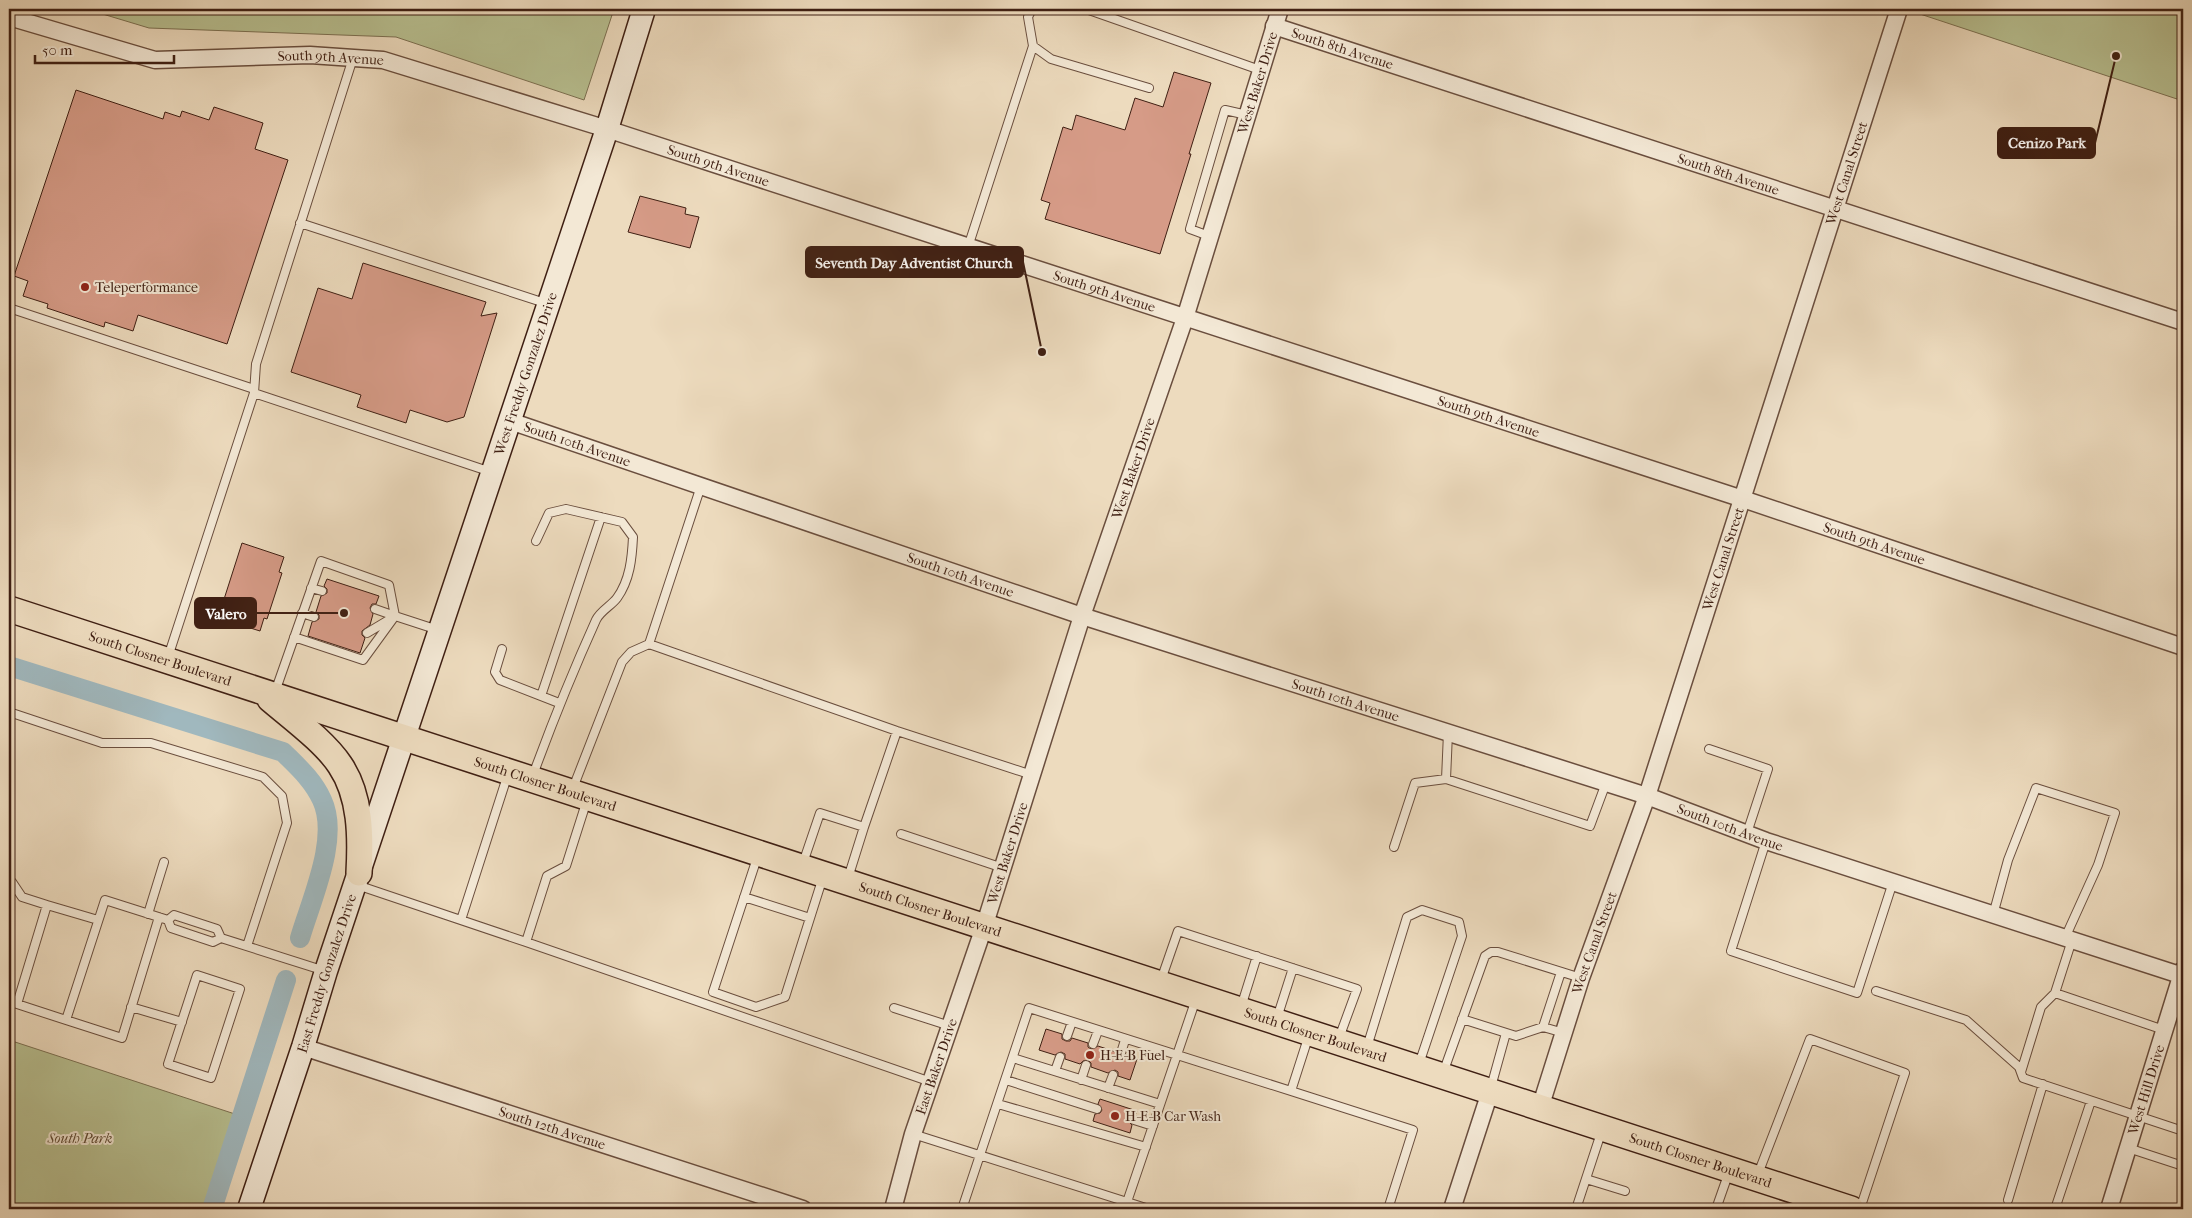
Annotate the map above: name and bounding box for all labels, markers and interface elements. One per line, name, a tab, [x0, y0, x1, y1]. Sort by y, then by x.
street label: South 8th Avenue	[1289, 24, 1395, 73]
street label: West Baker Drive	[1234, 30, 1281, 137]
scale bar	[35, 32, 174, 64]
text: 50 m	[42, 41, 73, 59]
street label: South 9th Avenue	[277, 47, 384, 69]
street label: West Canal Street	[1822, 119, 1871, 228]
callout: Cenizo Park	[1998, 128, 2095, 158]
text: Cenizo Park	[2008, 134, 2087, 152]
street label: South 9th Avenue	[665, 141, 772, 190]
street label: South 8th Avenue	[1675, 150, 1782, 199]
callout: Seventh Day Adventist Church	[806, 247, 1023, 277]
text: Seventh Day Adventist Church	[815, 254, 1013, 272]
street label: South 9th Avenue	[1051, 267, 1158, 316]
place label: Teleperformance	[95, 279, 198, 296]
marker: Teleperformance	[79, 281, 91, 293]
street label: West Freddy Gonzalez Drive	[490, 290, 561, 458]
street label: South 9th Avenue	[1435, 392, 1542, 441]
street label: West Baker Drive	[1108, 415, 1159, 522]
street label: South 10th Avenue	[521, 418, 633, 470]
street label: West Canal Street	[1699, 505, 1748, 614]
street label: South 9th Avenue	[1821, 519, 1927, 569]
street label: South 10th Avenue	[905, 549, 1016, 601]
callout: Valero	[195, 598, 256, 628]
text: Valero	[204, 605, 247, 623]
street label: South Closner Boulevard	[87, 628, 234, 690]
street label: South 10th Avenue	[1290, 675, 1401, 726]
street label: South Closner Boulevard	[472, 753, 619, 815]
street label: West Baker Drive	[983, 800, 1032, 907]
street label: South 10th Avenue	[1674, 800, 1785, 855]
street label: South Closner Boulevard	[857, 878, 1004, 941]
street label: West Canal Street	[1568, 889, 1621, 997]
street label: East Freddy Gonzalez Drive	[294, 892, 360, 1055]
street label: South Closner Boulevard	[1242, 1004, 1389, 1066]
street label: East Baker Drive	[912, 1016, 961, 1117]
street label: West Hill Drive	[2124, 1043, 2168, 1138]
place label: H-E-B Fuel	[1100, 1047, 1165, 1064]
marker: H-E-B Fuel	[1084, 1049, 1096, 1061]
street label: South 12th Avenue	[497, 1103, 608, 1153]
place label: H-E-B Car Wash	[1125, 1108, 1221, 1125]
marker: H-E-B Car Wash	[1109, 1110, 1121, 1122]
street label: South Closner Boulevard	[1627, 1129, 1774, 1192]
park label: South Park	[47, 1130, 112, 1147]

